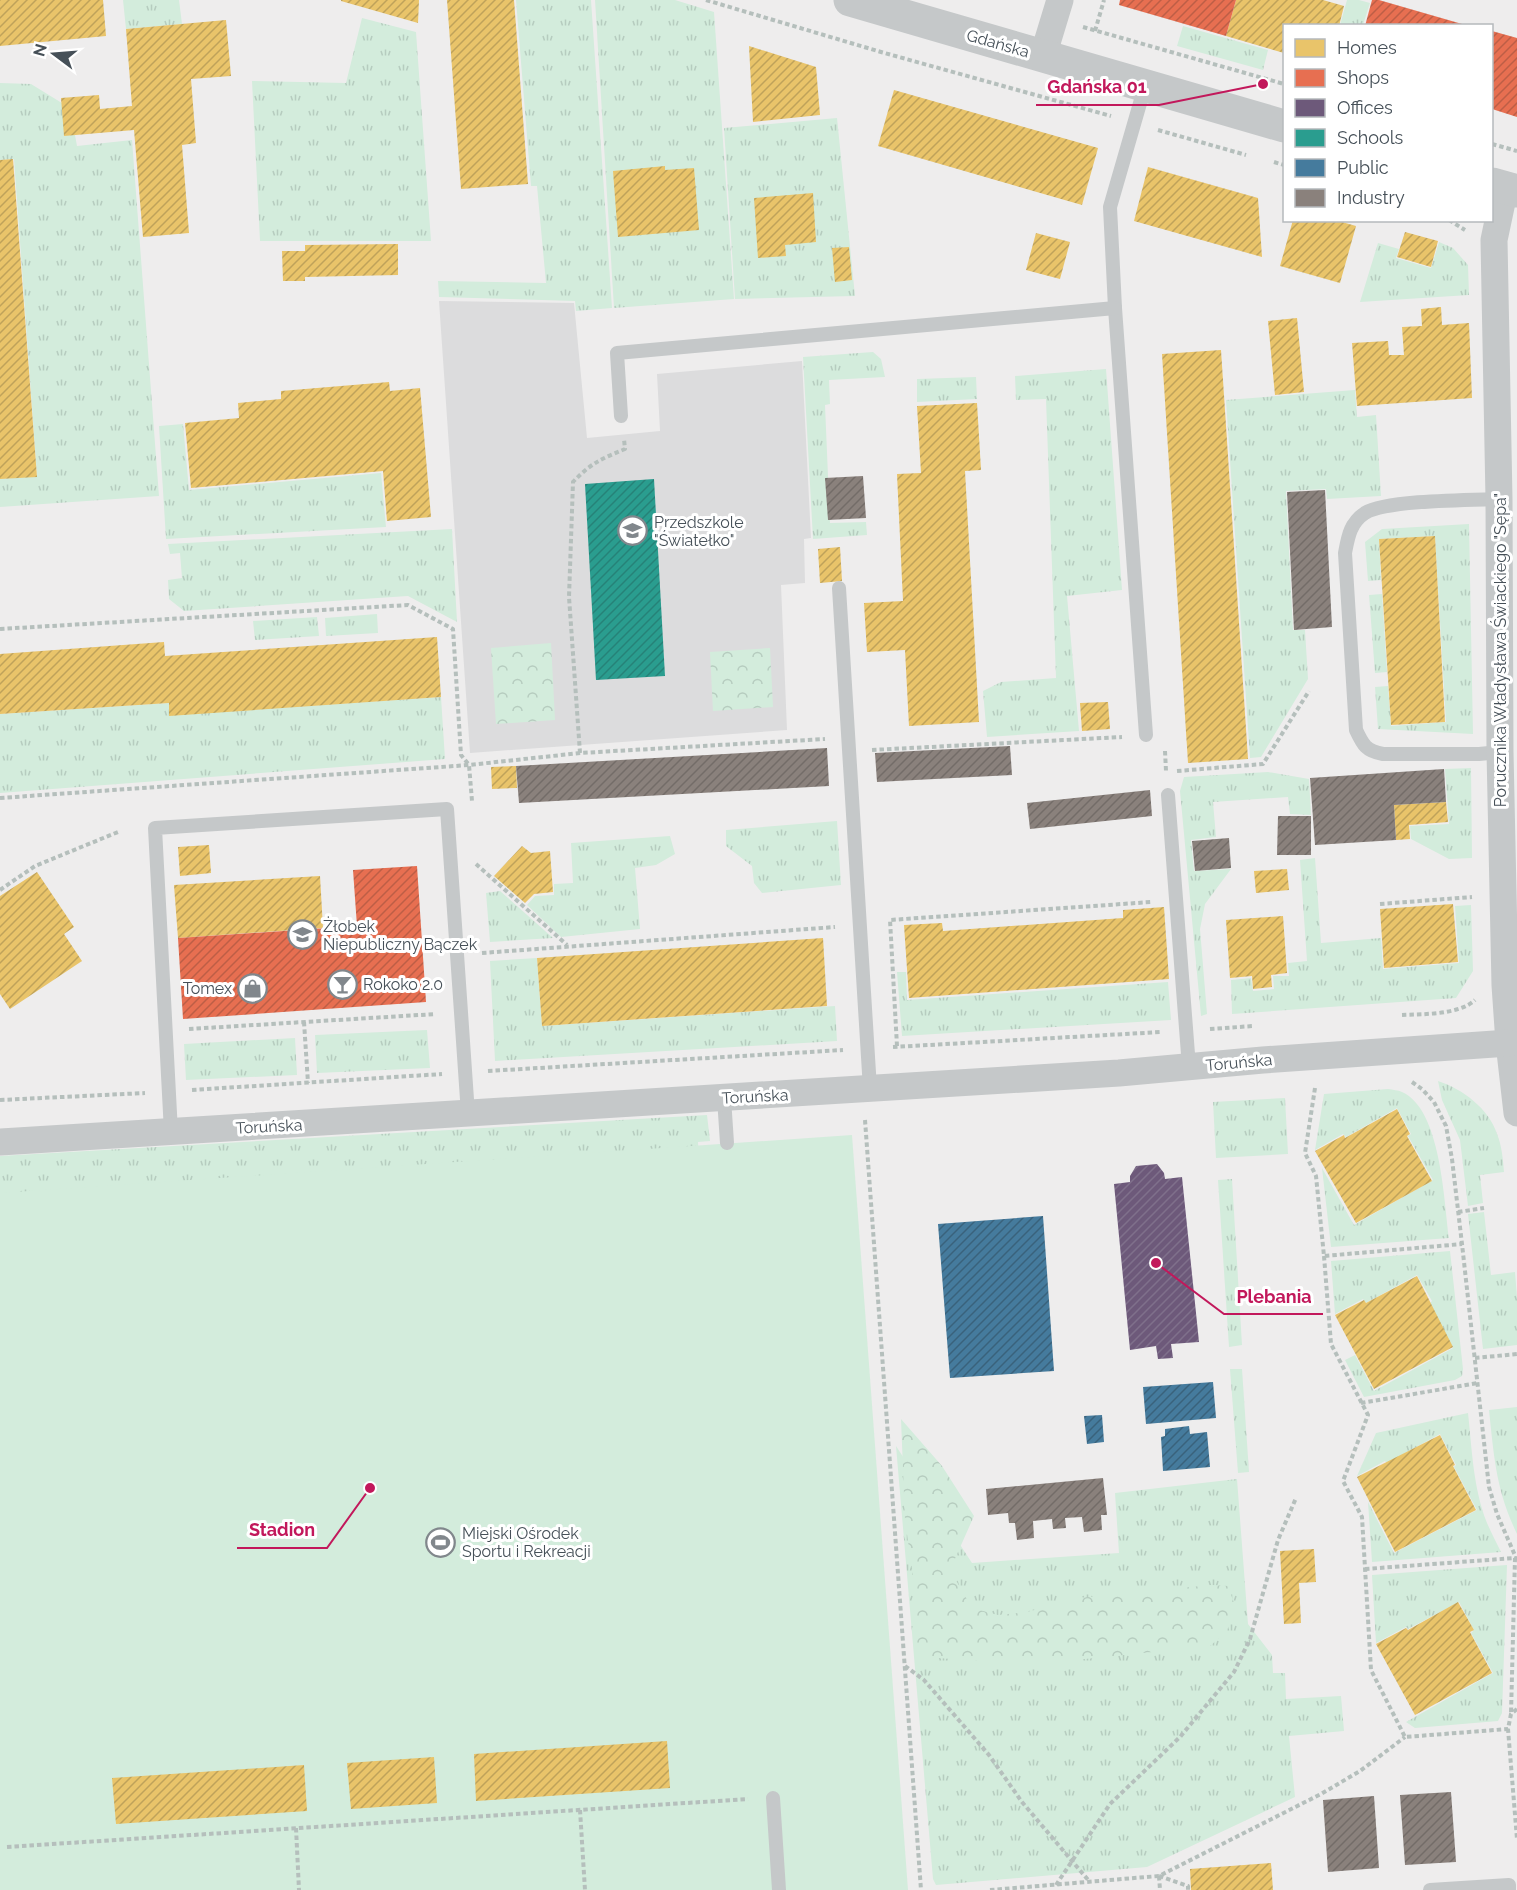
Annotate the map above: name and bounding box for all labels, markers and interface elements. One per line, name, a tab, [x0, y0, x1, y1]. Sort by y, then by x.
north arrow	[24, 24, 84, 84]
legend	[1283, 24, 1493, 222]
street label: Gdańska	[964, 25, 1031, 61]
text: Homes	[1337, 37, 1397, 58]
text: N	[29, 42, 51, 58]
text: Shops	[1337, 67, 1389, 88]
callout: Gdańska 01	[1036, 69, 1159, 105]
text: Gdańska 01	[1047, 76, 1147, 97]
text: Offices	[1337, 97, 1393, 118]
text: Schools	[1337, 127, 1404, 148]
text: Public	[1337, 157, 1389, 178]
text: Industry	[1337, 187, 1405, 208]
street label: Porucznika Władysława Świackiego "Sępa"	[1490, 493, 1510, 807]
place label: Przedszkole "Światełko"	[654, 513, 744, 550]
school or university icon: Przedszkole "Światełko"	[617, 515, 649, 547]
place label: Żłobek Niepubliczny Bączek	[323, 916, 478, 954]
school or university icon: Żłobek Niepubliczny Bączek	[286, 919, 318, 951]
bar icon: Rokoko 2.0	[326, 968, 358, 1000]
shop icon: Tomex	[237, 972, 269, 1004]
place label: Rokoko 2.0	[363, 975, 443, 994]
place label: Tomex	[183, 979, 232, 998]
street label: Toruńska	[1205, 1050, 1273, 1075]
street label: Toruńska	[721, 1085, 789, 1108]
street label: Toruńska	[235, 1115, 303, 1138]
callout: Plebania	[1224, 1278, 1323, 1314]
text: Plebania	[1236, 1286, 1312, 1307]
callout: Stadion	[237, 1512, 327, 1548]
text: Stadion	[249, 1519, 315, 1540]
place label: Miejski Ośrodek Sportu i Rekreacji	[462, 1524, 591, 1561]
sports icon: Miejski Ośrodek Sportu i Rekreacji	[425, 1526, 457, 1558]

